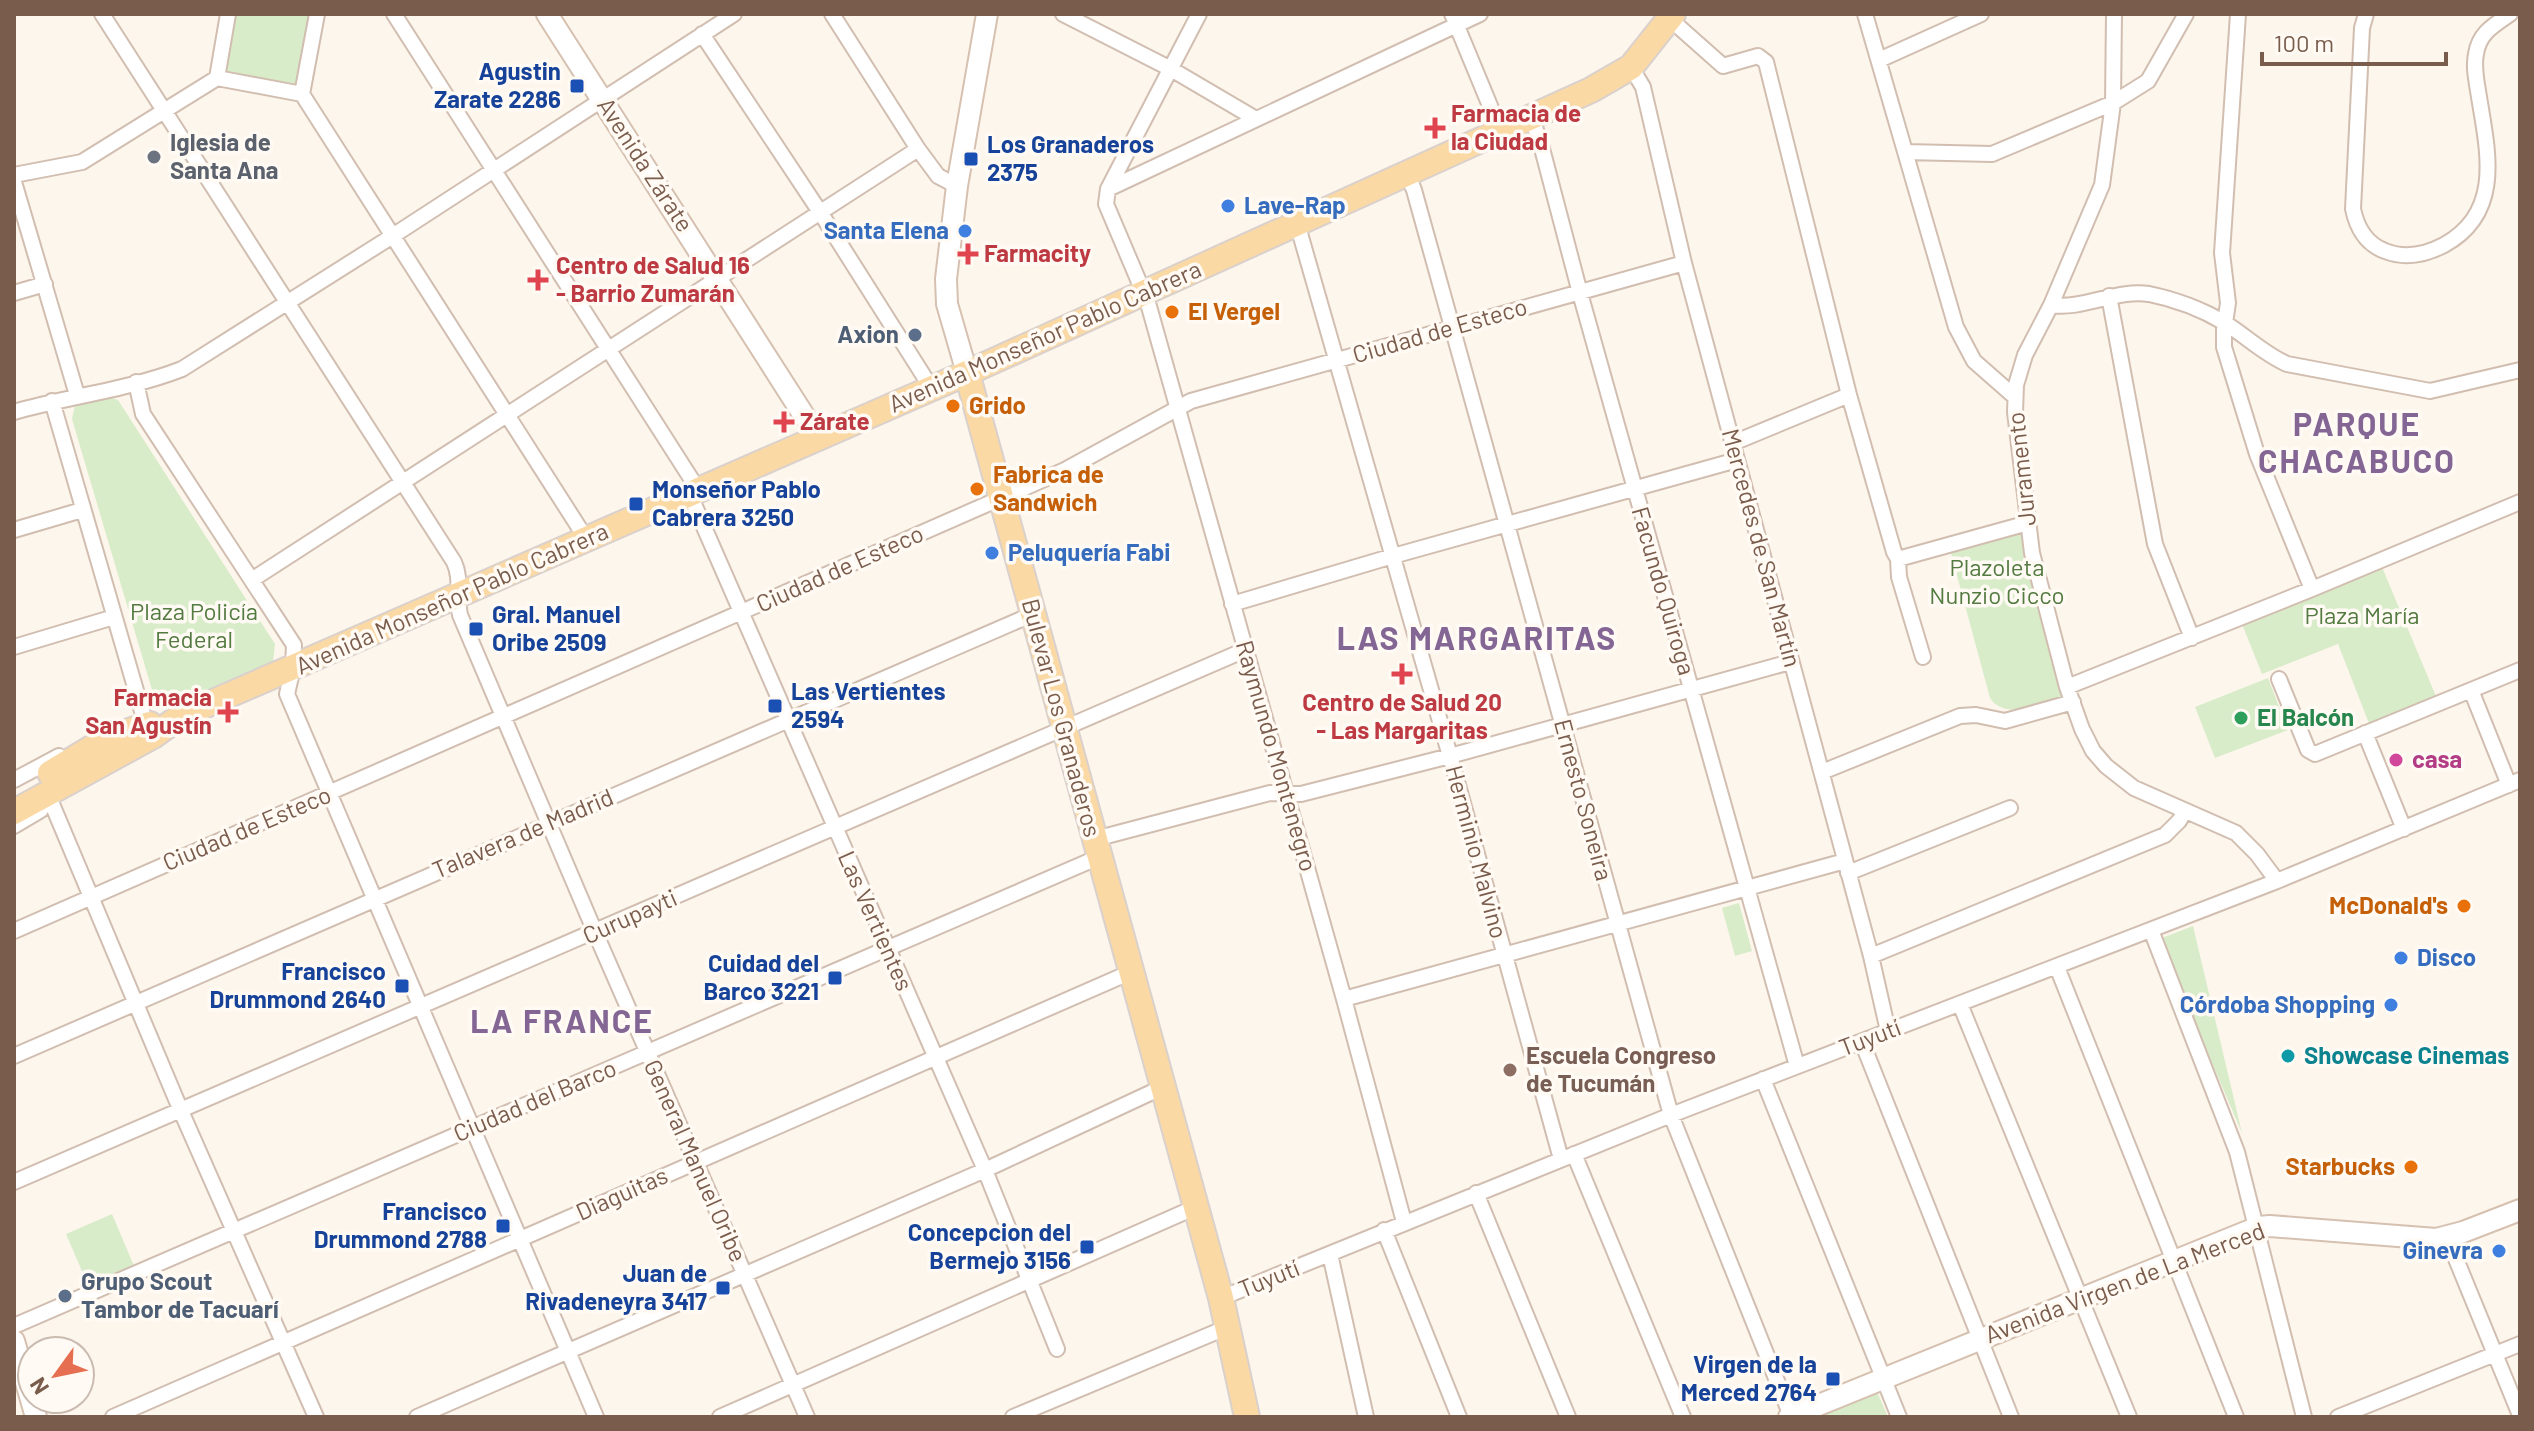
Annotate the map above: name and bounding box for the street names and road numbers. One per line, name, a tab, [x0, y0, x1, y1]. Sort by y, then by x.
street label: Avenida Zárate	[592, 92, 700, 237]
street label: Avenida Monseñor Pablo Cabrera	[884, 253, 1205, 418]
street label: Ciudad de Esteco	[1349, 291, 1530, 368]
street label: Juramento	[2000, 411, 2041, 528]
street label: Mercedes de San Martín	[1717, 425, 1808, 670]
street label: Facundo Quiroga	[1627, 503, 1702, 678]
street label: Avenida Monseñor Pablo Cabrera	[291, 515, 612, 680]
street label: Ciudad de Esteco	[751, 518, 928, 618]
street label: Bulevar Los Granaderos	[1017, 595, 1108, 840]
street label: Raymundo Montenegro	[1231, 637, 1324, 874]
street label: Ernesto Soneira	[1549, 716, 1620, 884]
street label: Herminio Malvino	[1440, 762, 1515, 942]
street label: Ciudad de Esteco	[158, 779, 335, 876]
street label: Talavera de Madrid	[427, 781, 617, 884]
street label: Las Vertientes	[833, 846, 920, 995]
street label: Curupayti	[578, 882, 681, 949]
street label: Tuyutí	[1835, 1012, 1904, 1061]
street label: Ciudad del Barco	[449, 1052, 620, 1147]
street label: General Manuel Oribe	[639, 1055, 754, 1266]
street label: Diaguitas	[571, 1160, 672, 1226]
street label: Avenida Virgen de La Merced	[1981, 1215, 2268, 1348]
street label: Tuyutí	[1234, 1252, 1303, 1303]

